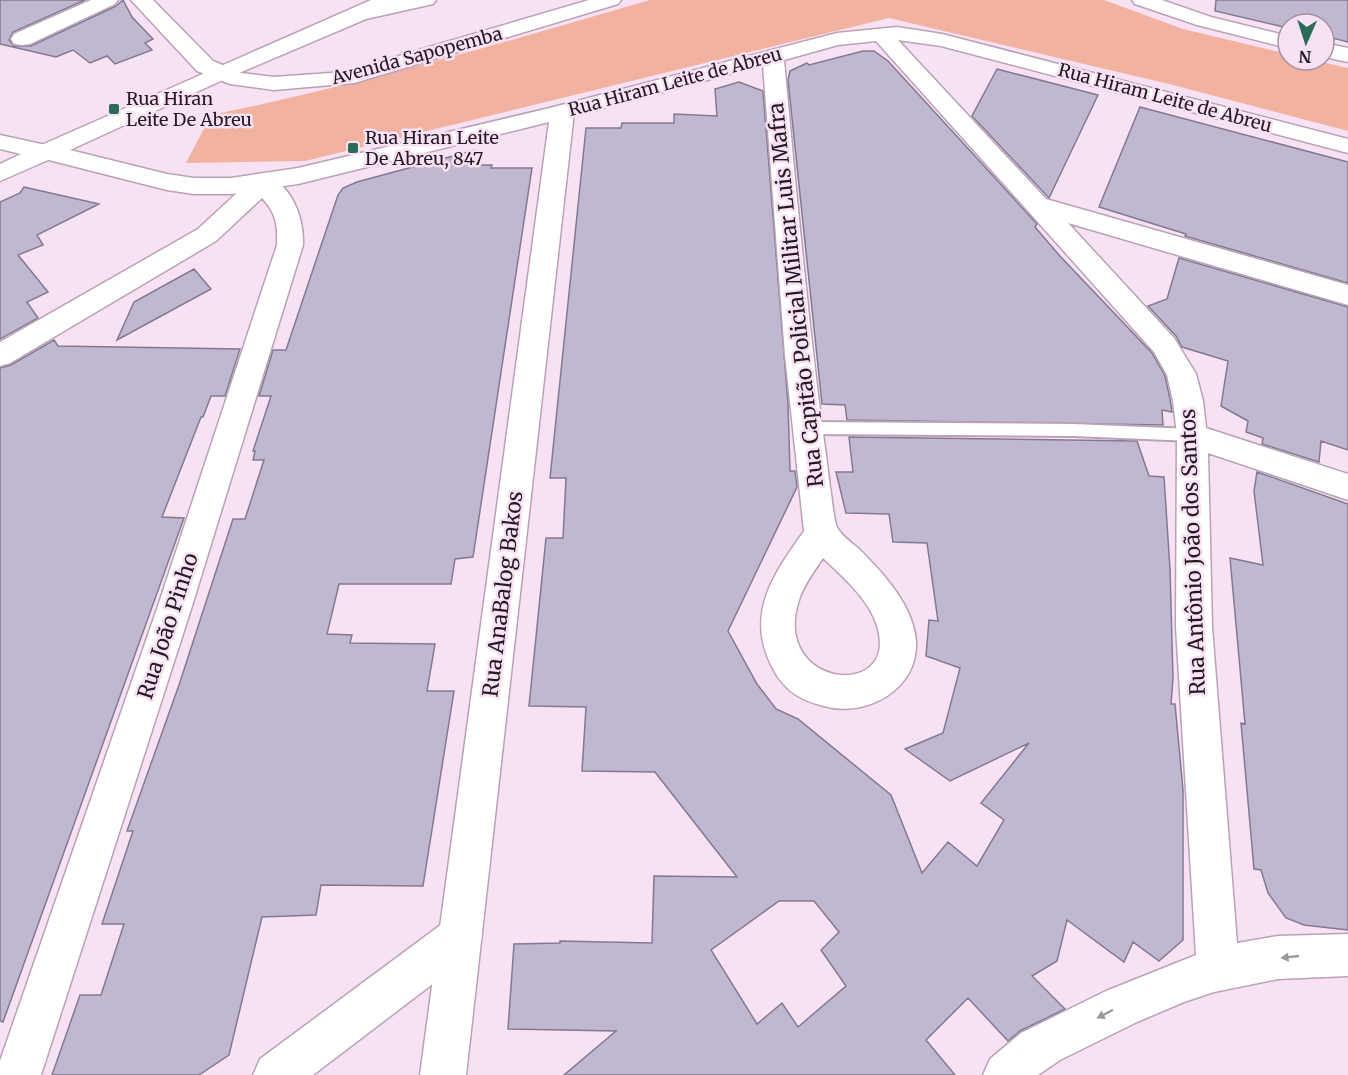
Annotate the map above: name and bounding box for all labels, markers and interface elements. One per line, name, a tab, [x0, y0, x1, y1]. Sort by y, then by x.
north arrow	[1276, 12, 1336, 72]
street label: Avenida Sapopemba	[328, 22, 505, 90]
street label: Rua Hiram Leite de Abreu	[565, 42, 784, 121]
text: N	[1298, 47, 1312, 67]
street label: Rua Hiram Leite de Abreu	[1056, 58, 1275, 137]
place label: Rua Hiran Leite De Abreu	[126, 87, 252, 131]
street label: Rua Capitão Policial Militar Luis Mafra	[762, 101, 829, 489]
marker: Rua Hiran Leite De Abreu	[107, 102, 121, 116]
place label: Rua Hiran Leite De Abreu, 847	[365, 126, 499, 170]
marker: Rua Hiran Leite De Abreu, 847	[346, 141, 360, 155]
street label: Rua Antônio João dos Santos	[1174, 408, 1211, 696]
street label: Rua AnaBalog Bakos	[476, 489, 529, 699]
street label: Rua João Pinho	[131, 549, 204, 702]
one-way arrow	[1280, 952, 1299, 962]
one-way arrow	[1096, 1009, 1113, 1019]

